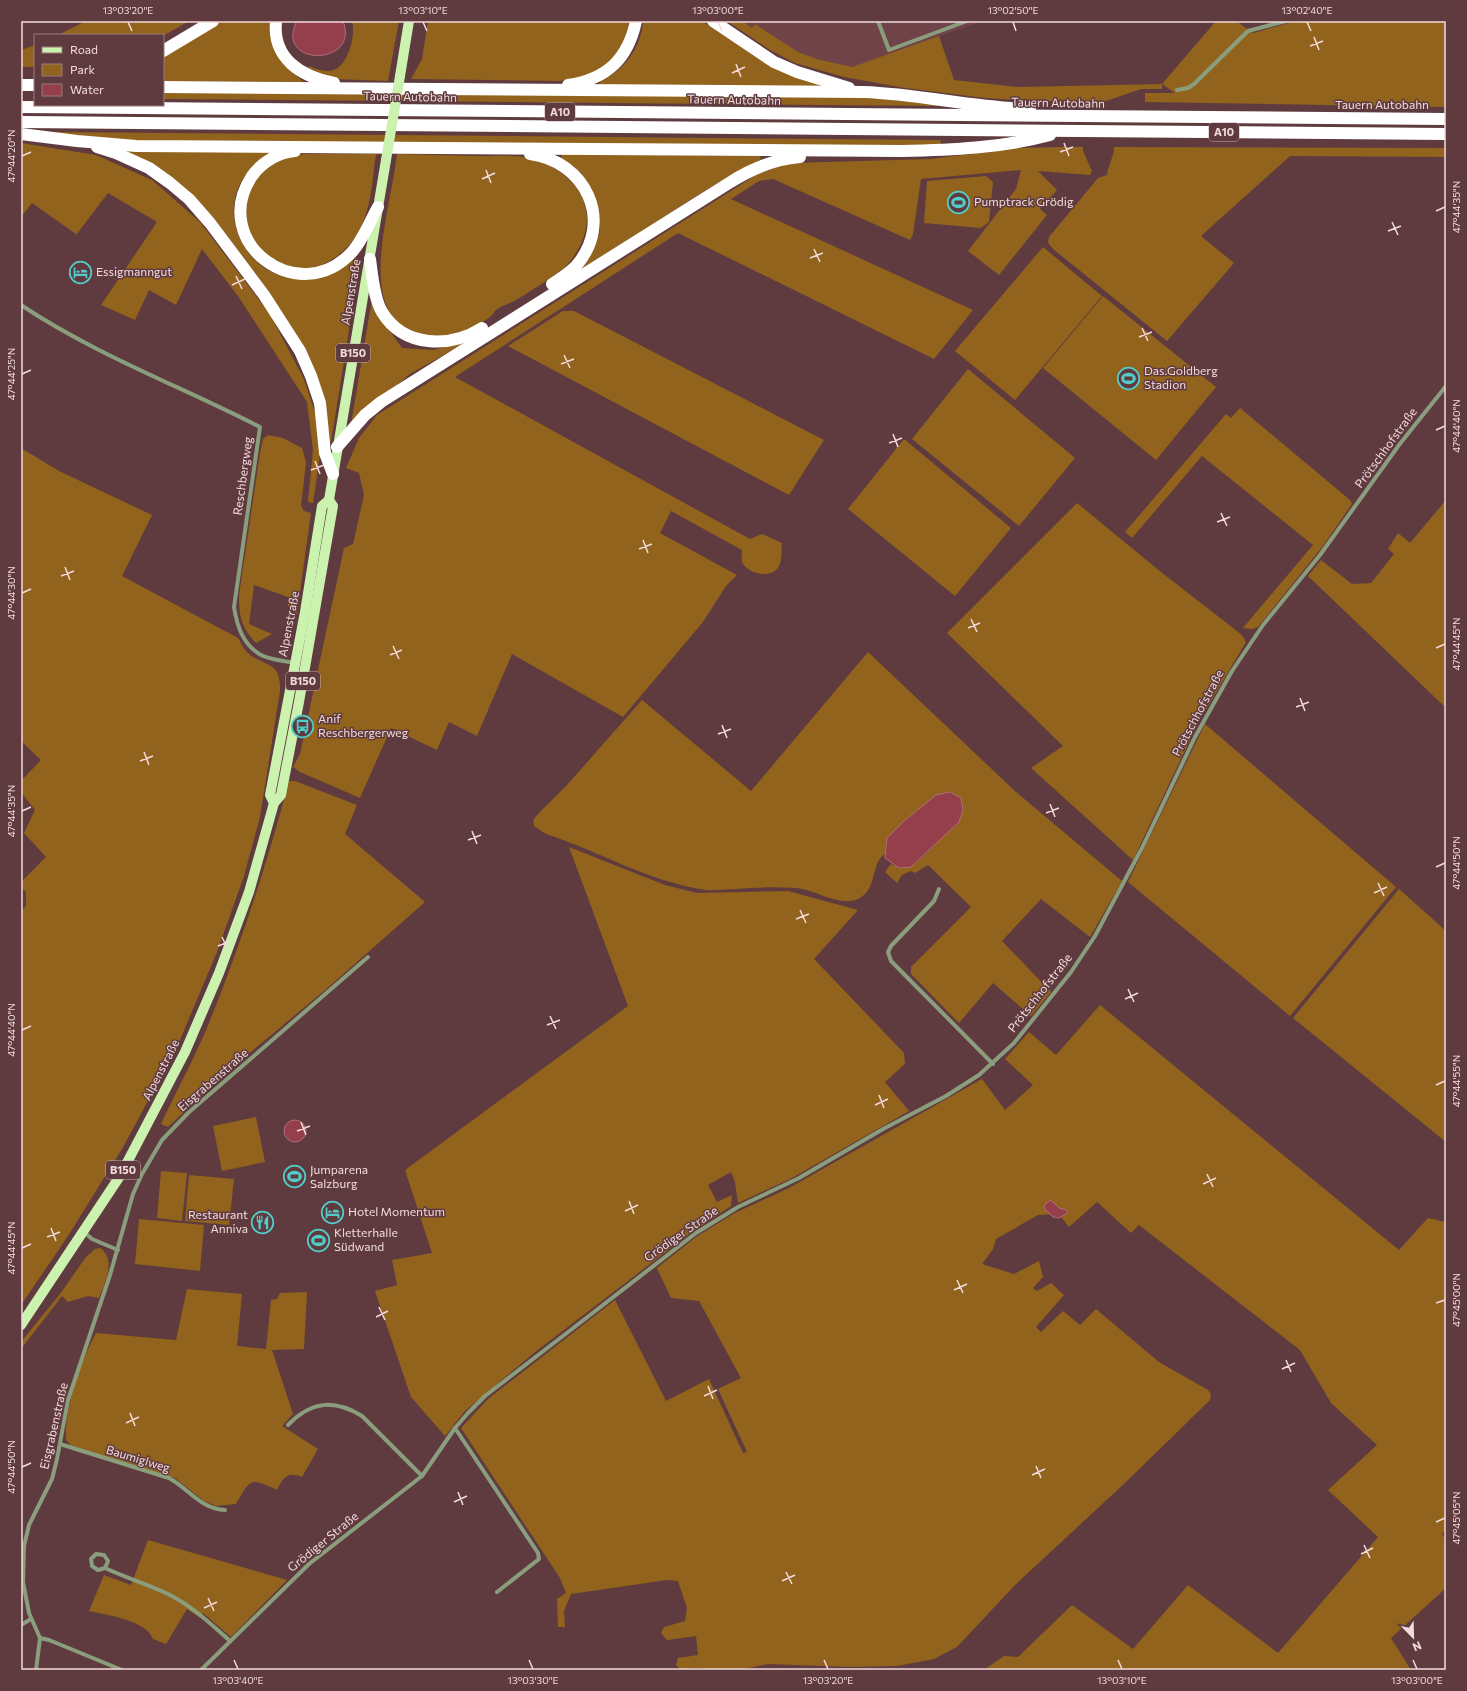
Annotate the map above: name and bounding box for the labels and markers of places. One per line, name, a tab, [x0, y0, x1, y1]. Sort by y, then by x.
sports icon: Pumptrack Grödig	[945, 189, 971, 215]
place label: Pumptrack Grödig	[974, 194, 1074, 208]
hotel icon: Essigmanngut	[68, 259, 94, 285]
place label: Essigmanngut	[96, 264, 172, 278]
place label: Das.Goldberg Stadion	[1144, 363, 1218, 391]
sports icon: Das.Goldberg Stadion	[1116, 365, 1142, 391]
place label: Anif Reschbergerweg	[318, 711, 409, 739]
bus stop icon: Anif Reschbergerweg	[290, 713, 316, 739]
place label: Jumparena Salzburg	[310, 1162, 368, 1190]
sports icon: Jumparena Salzburg	[281, 1164, 307, 1190]
hotel icon: Hotel Momentum	[320, 1199, 346, 1225]
place label: Hotel Momentum	[348, 1204, 445, 1218]
place label: Restaurant Anniva	[188, 1207, 248, 1235]
restaurant icon: Restaurant Anniva	[250, 1209, 276, 1235]
place label: Kletterhalle Südwand	[334, 1225, 398, 1253]
sports icon: Kletterhalle Südwand	[306, 1227, 332, 1253]

